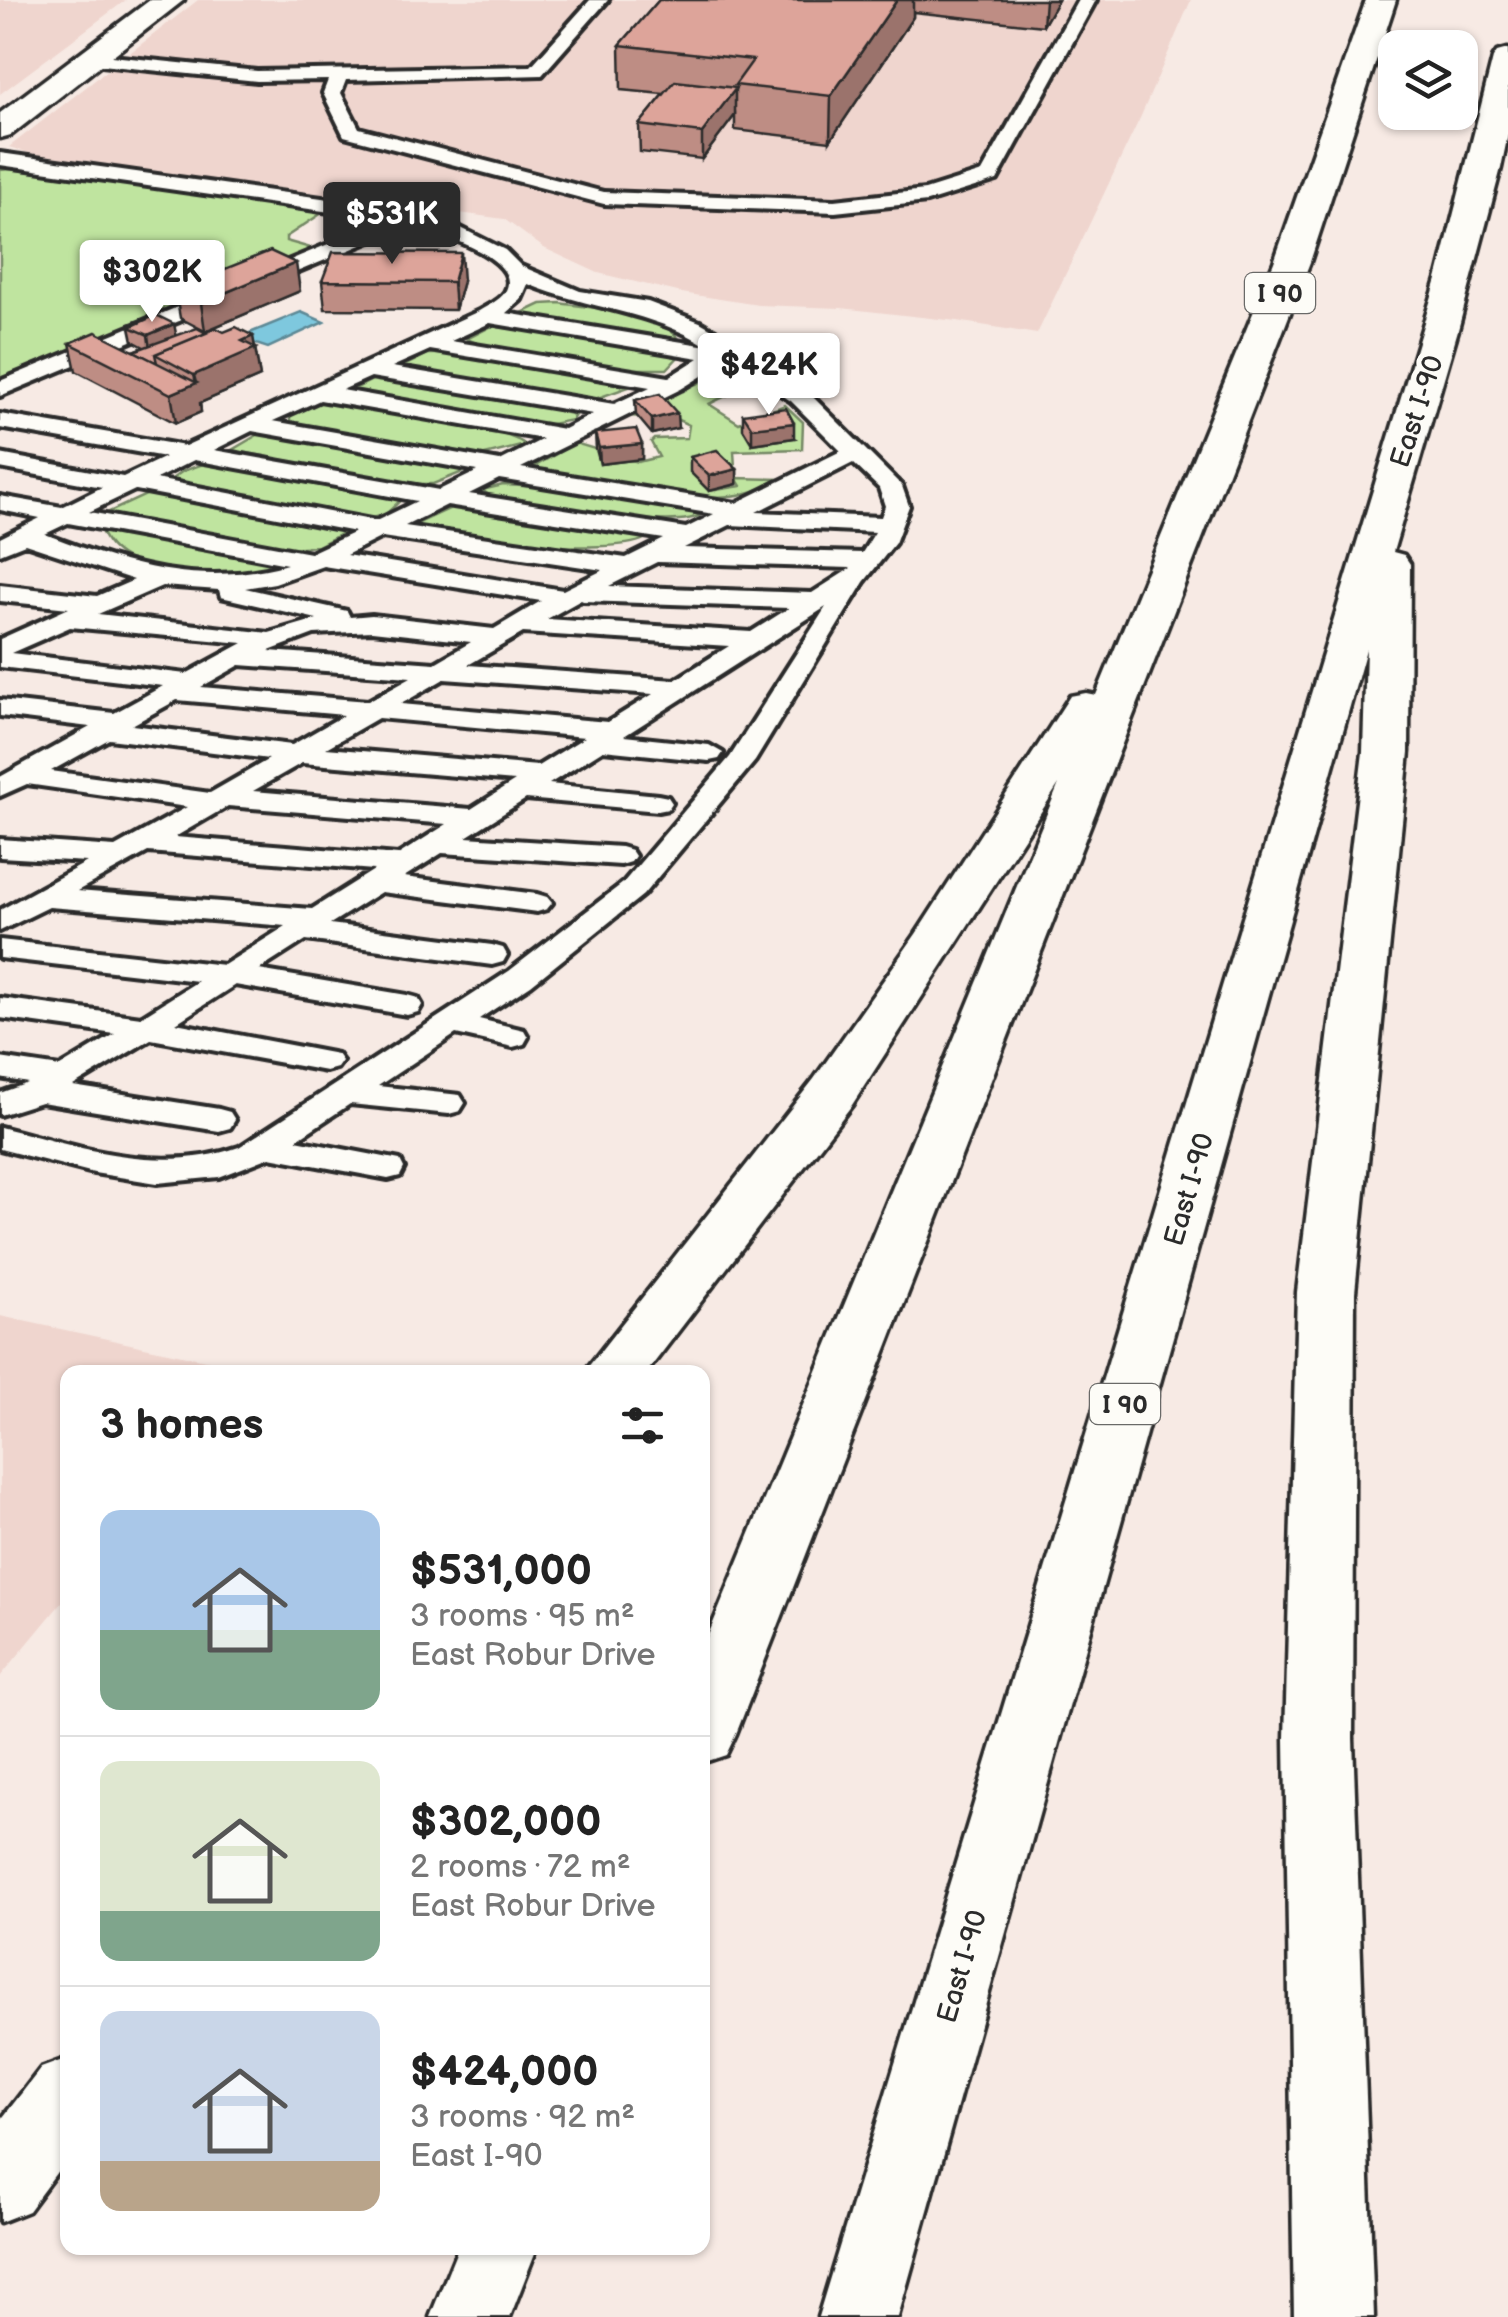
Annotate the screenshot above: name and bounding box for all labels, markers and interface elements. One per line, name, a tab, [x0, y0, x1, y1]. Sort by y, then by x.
map controls	[1378, 30, 1478, 130]
button: layers	[1378, 30, 1478, 130]
pin: $531K	[322, 182, 462, 267]
text: $531K	[345, 195, 439, 234]
pin: $302K	[82, 240, 222, 325]
text: $302K	[102, 253, 202, 292]
road number: I 90	[1245, 273, 1315, 313]
pin: $424K	[699, 333, 839, 418]
text: $424K	[720, 346, 818, 385]
street label: East I-90	[1384, 351, 1451, 472]
street label: East I-90	[1158, 1129, 1221, 1250]
road number: I 90	[1090, 1384, 1160, 1424]
icon: filters	[615, 1398, 670, 1453]
text: 3 homes	[100, 1400, 263, 1451]
text: $531,000	[410, 1546, 592, 1597]
icon: home	[180, 1550, 300, 1670]
text: 3 rooms · 95 m²	[410, 1597, 635, 1636]
text: East Robur Drive	[410, 1636, 655, 1675]
text: $302,000	[410, 1797, 601, 1848]
icon: home	[180, 1801, 300, 1921]
text: 2 rooms · 72 m²	[410, 1848, 631, 1887]
text: East Robur Drive	[410, 1887, 655, 1926]
street label: East I-90	[931, 1906, 994, 2027]
text: $424,000	[410, 2047, 599, 2098]
icon: home	[180, 2051, 300, 2171]
text: 3 rooms · 92 m²	[410, 2098, 635, 2137]
text: East I-90	[410, 2137, 542, 2176]

